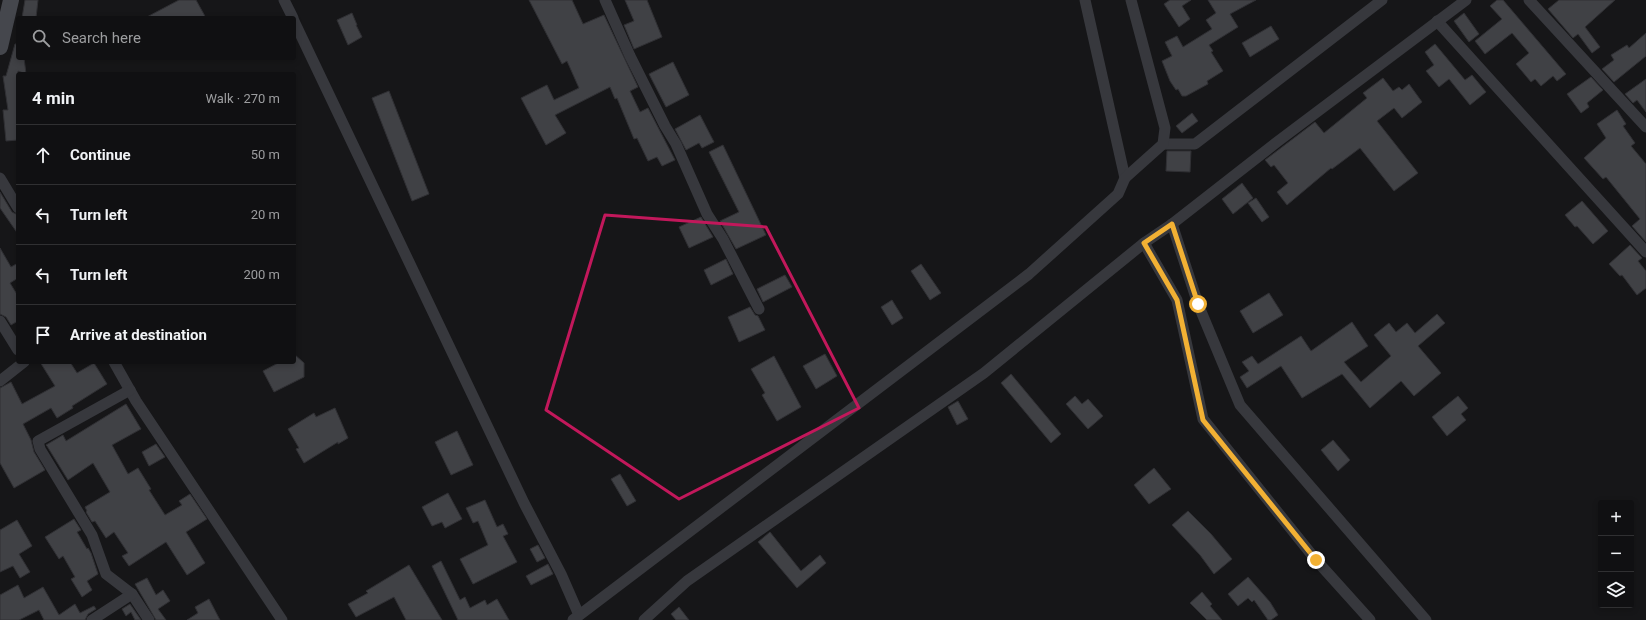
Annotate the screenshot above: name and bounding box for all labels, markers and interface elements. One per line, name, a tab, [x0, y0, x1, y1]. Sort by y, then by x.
search box	[16, 16, 296, 60]
icon: search	[30, 27, 52, 49]
text: Search here	[62, 29, 141, 47]
text: 4 min	[32, 88, 75, 108]
text: Walk · 270 m	[205, 91, 280, 106]
icon: ahead	[32, 144, 54, 166]
text: Continue	[70, 146, 131, 164]
text: 50 m	[251, 147, 280, 162]
icon: left	[32, 204, 54, 226]
text: Turn left	[70, 206, 127, 224]
text: 20 m	[251, 207, 280, 222]
icon: left	[32, 264, 54, 286]
text: Turn left	[70, 266, 127, 284]
text: 200 m	[243, 267, 280, 282]
route start	[1189, 295, 1207, 313]
icon: arrive	[32, 324, 54, 346]
text: Arrive at destination	[70, 326, 207, 344]
map controls	[1598, 500, 1634, 608]
button: +	[1598, 500, 1634, 536]
button: −	[1598, 536, 1634, 572]
route end	[1307, 551, 1325, 569]
button: layers	[1598, 572, 1634, 608]

